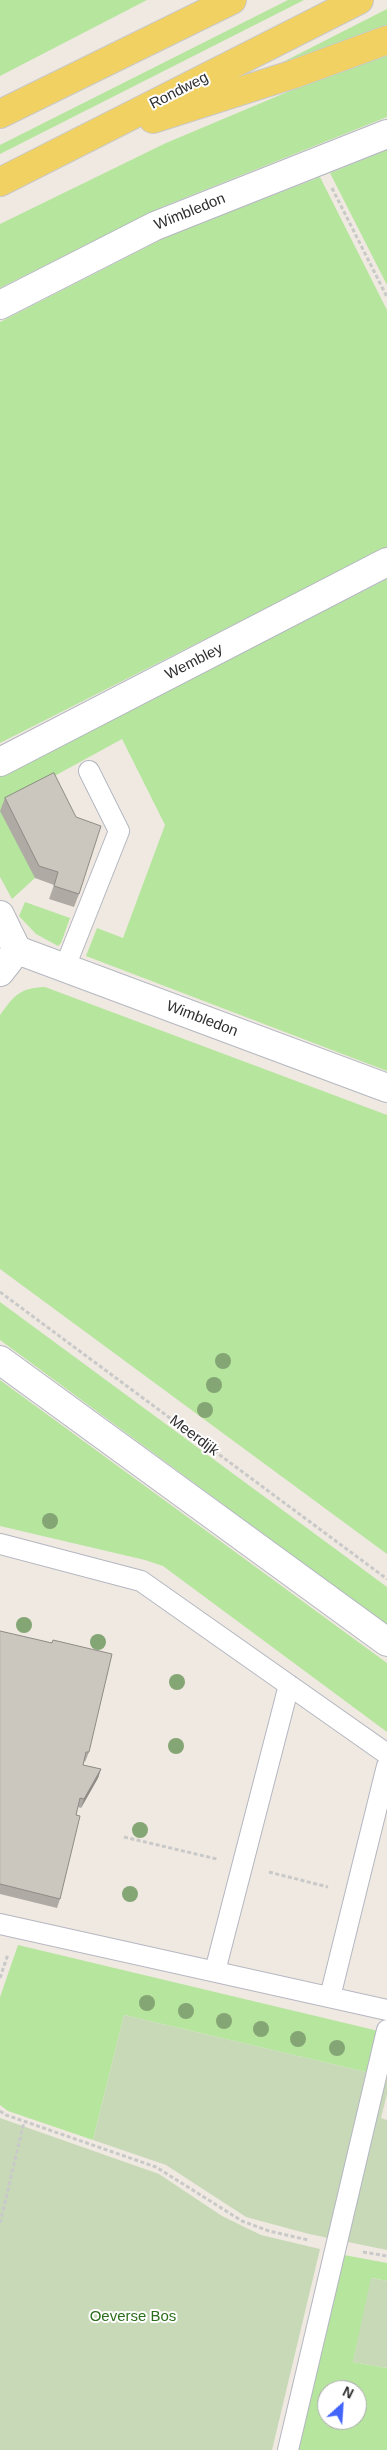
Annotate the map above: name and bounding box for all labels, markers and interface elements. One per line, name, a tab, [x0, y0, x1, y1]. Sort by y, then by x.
street label: Rondweg	[147, 69, 211, 113]
street label: Wimbledon	[152, 190, 228, 234]
street label: Wembley	[162, 640, 226, 684]
street label: Wimbledon	[164, 997, 240, 1041]
street label: Meerdijk	[166, 1412, 222, 1460]
park label: Oeverse Bos	[90, 2308, 176, 2326]
north arrow	[317, 2380, 367, 2430]
text: N	[340, 2383, 356, 2402]

